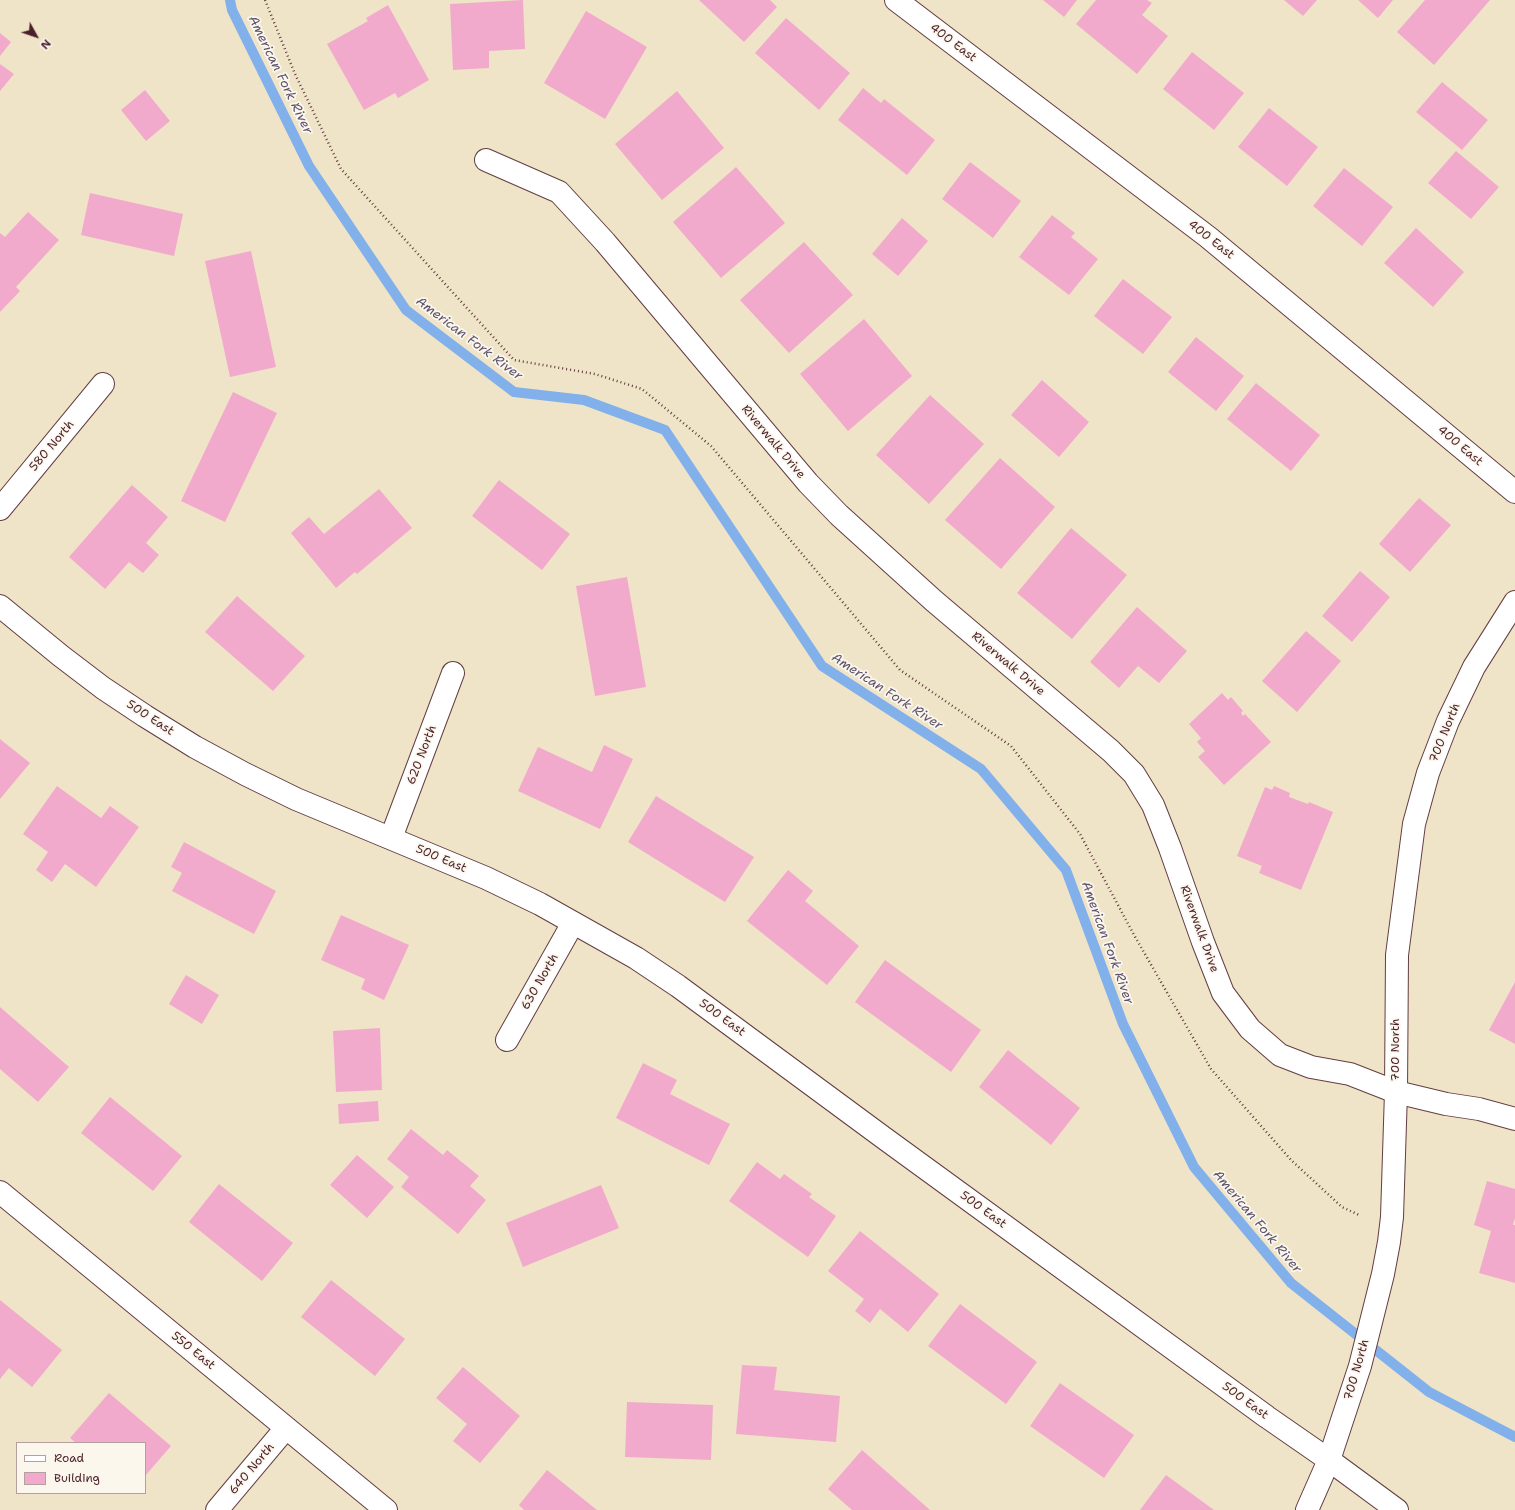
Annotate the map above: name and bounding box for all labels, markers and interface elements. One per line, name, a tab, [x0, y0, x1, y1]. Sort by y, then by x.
water label: American Fork River	[245, 13, 315, 137]
north arrow	[16, 16, 56, 56]
street label: 400 East	[927, 21, 979, 65]
text: N	[37, 36, 54, 52]
street label: 400 East	[1185, 217, 1237, 263]
water label: American Fork River	[413, 294, 525, 384]
street label: Riverwalk Drive	[738, 402, 808, 482]
street label: 580 North	[27, 418, 77, 474]
street label: 400 East	[1434, 423, 1486, 469]
street label: Riverwalk Drive	[968, 629, 1048, 699]
water label: American Fork River	[828, 650, 946, 734]
street label: 500 East	[124, 697, 176, 739]
street label: 700 North	[1427, 701, 1463, 765]
street label: 620 North	[404, 723, 440, 787]
street label: 500 East	[413, 842, 469, 876]
water label: American Fork River	[1078, 879, 1136, 1007]
street label: Riverwalk Drive	[1177, 883, 1221, 975]
street label: 630 North	[518, 951, 562, 1013]
street label: 500 East	[696, 996, 748, 1040]
street label: 700 North	[1389, 1019, 1403, 1081]
water label: American Fork River	[1209, 1167, 1305, 1277]
street label: 500 East	[957, 1188, 1009, 1232]
street label: 550 East	[168, 1329, 218, 1373]
street label: 700 North	[1341, 1338, 1373, 1402]
street label: 500 East	[1219, 1379, 1271, 1423]
street label: 640 North	[226, 1440, 278, 1498]
legend	[16, 1442, 146, 1494]
text: Road	[54, 1450, 84, 1466]
text: Building	[54, 1470, 100, 1486]

